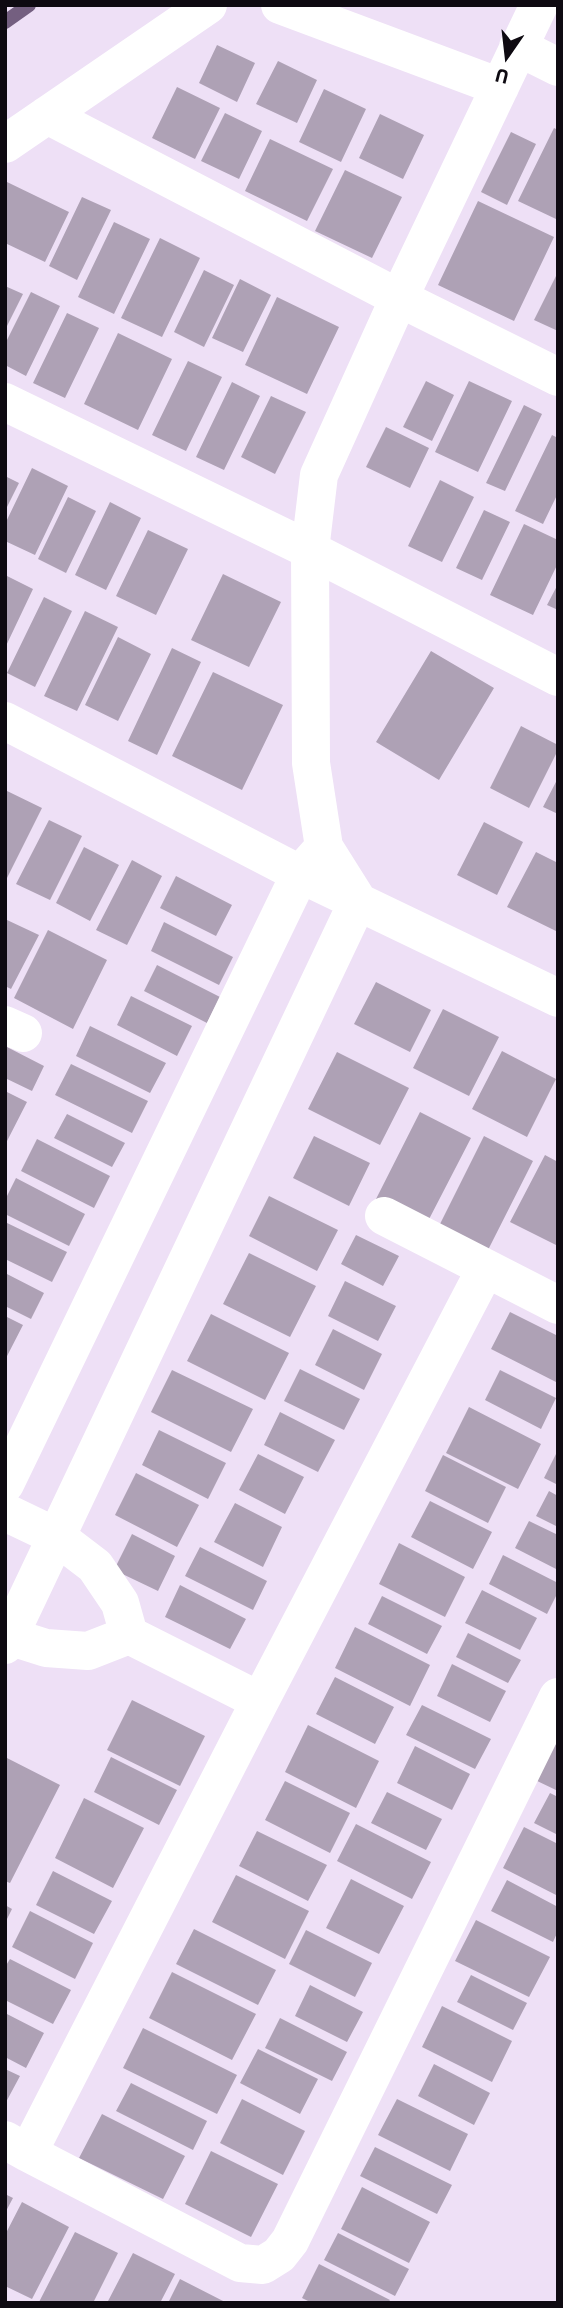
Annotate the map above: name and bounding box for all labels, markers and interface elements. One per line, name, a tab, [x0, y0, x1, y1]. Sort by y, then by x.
north arrow	[472, 21, 542, 91]
text: U	[493, 63, 511, 90]

